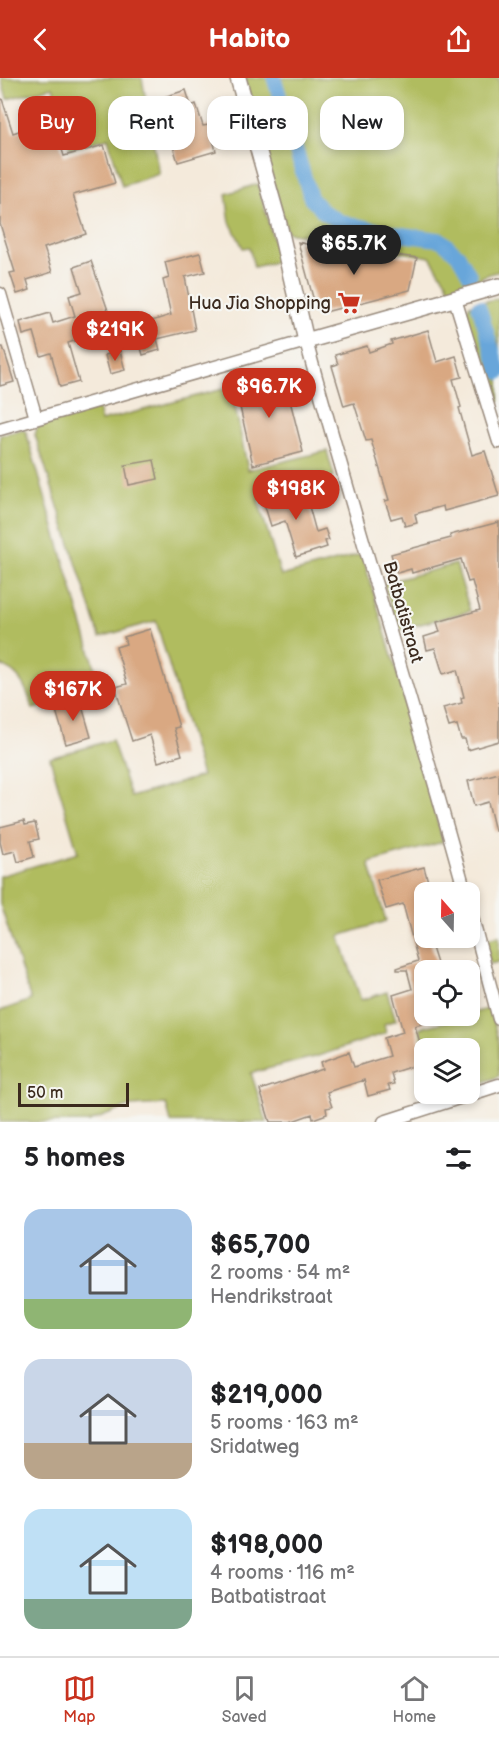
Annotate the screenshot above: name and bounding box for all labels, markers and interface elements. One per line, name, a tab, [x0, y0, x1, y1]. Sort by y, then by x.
icon: back	[24, 23, 57, 56]
text: Habito	[209, 23, 290, 55]
icon: share	[442, 23, 475, 56]
chip: Buy	[18, 96, 96, 150]
chip: Rent	[108, 96, 195, 150]
chip: Filters	[207, 96, 308, 150]
chip: New	[320, 96, 404, 150]
pin: $65.7K	[305, 225, 403, 276]
text: $65.7K	[321, 232, 387, 256]
supermarket icon: Hua Jia Shopping	[336, 290, 362, 316]
place label: Hua Jia Shopping	[188, 293, 331, 314]
pin: $219K	[73, 311, 157, 362]
text: $219K	[86, 318, 144, 342]
pin: $96.7K	[220, 368, 318, 419]
text: $96.7K	[236, 375, 302, 399]
pin: $198K	[254, 470, 338, 521]
text: $198K	[267, 477, 325, 501]
street label: Batbatistraat	[378, 559, 428, 666]
pin: $167K	[31, 671, 115, 722]
text: $167K	[44, 678, 102, 702]
north arrow	[414, 882, 480, 948]
map controls	[414, 882, 480, 1104]
button: locate	[414, 960, 480, 1026]
button: layers	[414, 1038, 480, 1104]
scale bar	[18, 1080, 129, 1108]
text: 50 m	[27, 1084, 63, 1103]
icon: filters	[442, 1142, 475, 1175]
text: 5 homes	[24, 1143, 125, 1174]
text: $65,700	[210, 1230, 310, 1261]
icon: home	[72, 1233, 144, 1305]
text: 2 rooms · 54 m²	[210, 1261, 350, 1285]
text: Hendrikstraat	[210, 1285, 333, 1309]
text: $219,000	[210, 1380, 323, 1411]
icon: home	[72, 1383, 144, 1455]
text: 5 rooms · 163 m²	[210, 1411, 359, 1435]
text: Sridatweg	[210, 1435, 300, 1459]
text: $198,000	[210, 1530, 323, 1561]
icon: home	[72, 1533, 144, 1605]
text: 4 rooms · 116 m²	[210, 1561, 355, 1585]
text: Batbatistraat	[210, 1585, 326, 1609]
tab: Map	[63, 1672, 96, 1727]
tab: Saved	[222, 1672, 267, 1727]
tab: Home	[393, 1672, 436, 1727]

